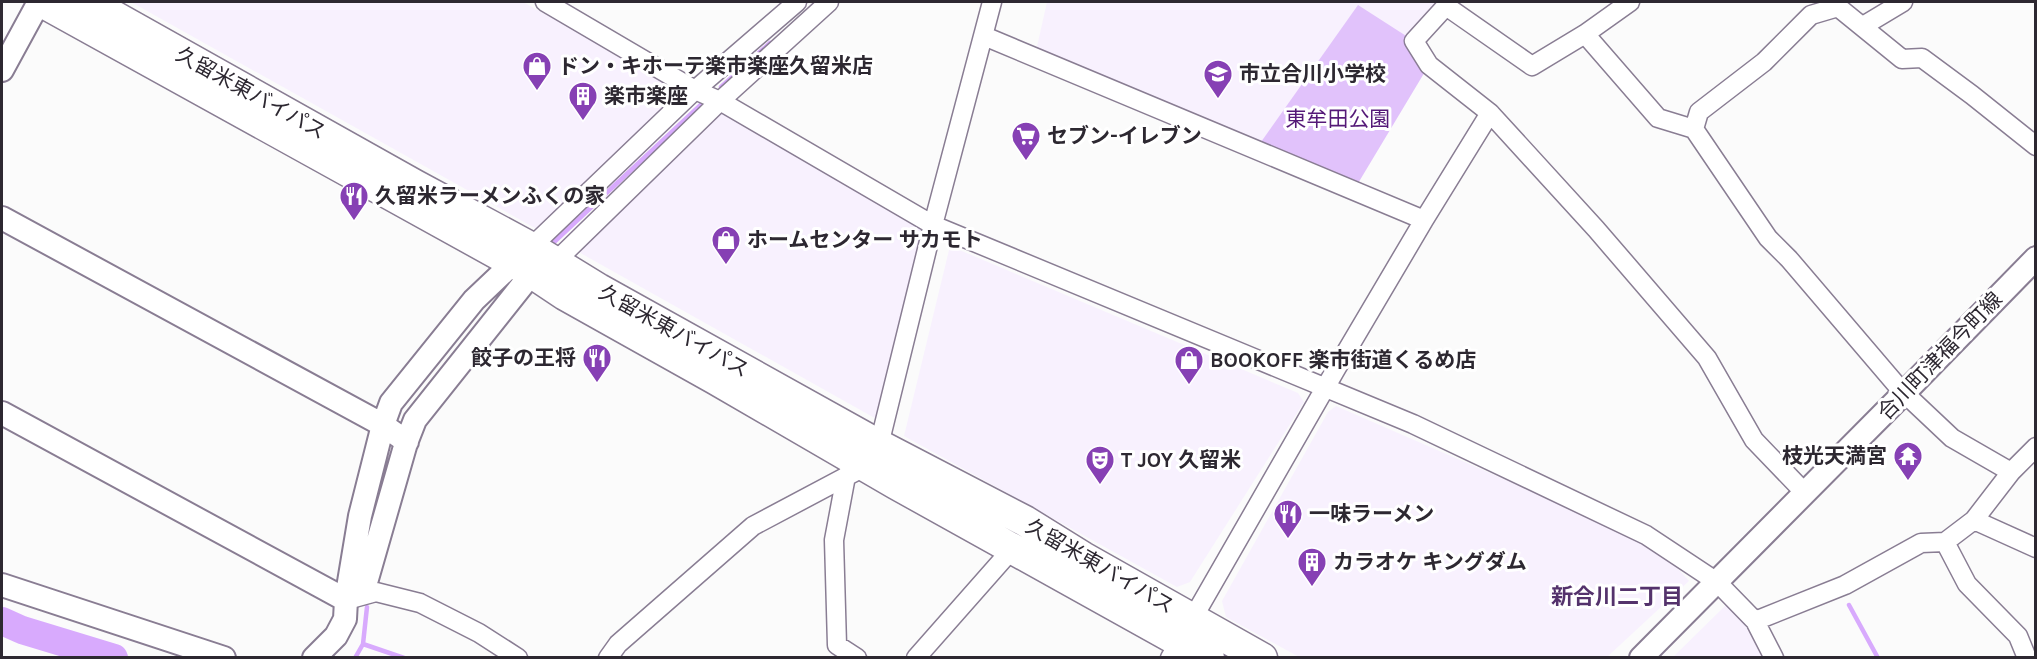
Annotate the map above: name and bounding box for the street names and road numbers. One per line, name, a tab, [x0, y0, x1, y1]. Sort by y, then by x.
street label: 久留米東バイパス	[172, 42, 330, 144]
street label: 久留米東バイパス	[595, 280, 753, 382]
street label: 合川町津福今町線	[1873, 287, 2007, 425]
street label: 久留米東バイパス	[1021, 514, 1179, 618]

